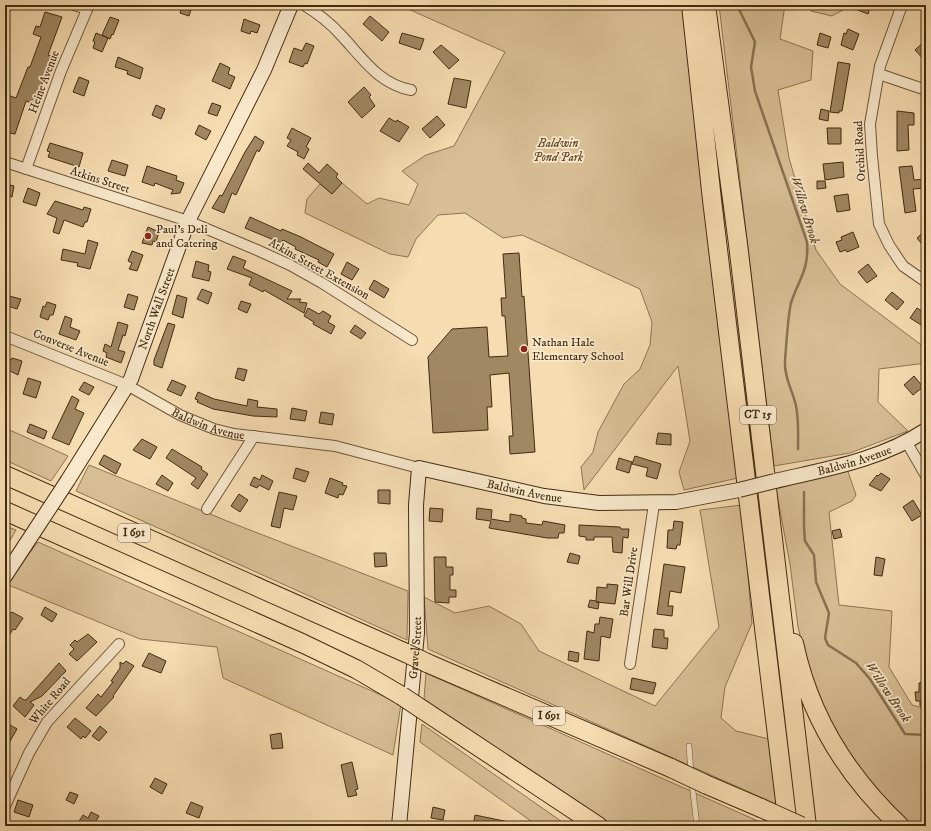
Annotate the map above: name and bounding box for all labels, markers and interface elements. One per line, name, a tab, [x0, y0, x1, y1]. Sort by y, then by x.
street label: Heine Avenue	[25, 48, 63, 116]
street label: Orchid Road	[851, 120, 869, 182]
park label: Baldwin Pond Park	[533, 136, 583, 165]
street label: Atkins Street	[68, 163, 132, 197]
water label: Willow Brook	[787, 174, 823, 246]
place label: Paul's Deli and Catering	[156, 222, 218, 251]
marker: Paul's Deli and Catering	[143, 231, 153, 241]
street label: Atkins Street Extension	[266, 235, 373, 303]
street label: North Wall Street	[135, 265, 178, 352]
street label: Converse Avenue	[31, 326, 111, 370]
place label: Nathan Hale Elementary School	[532, 335, 624, 364]
marker: Nathan Hale Elementary School	[519, 344, 529, 354]
street label: Baldwin Avenue	[169, 404, 245, 443]
road number: CT 15	[740, 406, 776, 424]
street label: Baldwin Avenue	[816, 442, 894, 479]
street label: Baldwin Avenue	[485, 476, 563, 506]
road number: I 691	[118, 524, 150, 542]
street label: Bar Will Drive	[617, 546, 641, 618]
street label: Gravel Street	[405, 616, 425, 680]
water label: Willow Brook	[862, 659, 914, 726]
street label: White Road	[25, 674, 74, 728]
road number: I 691	[533, 707, 565, 725]

